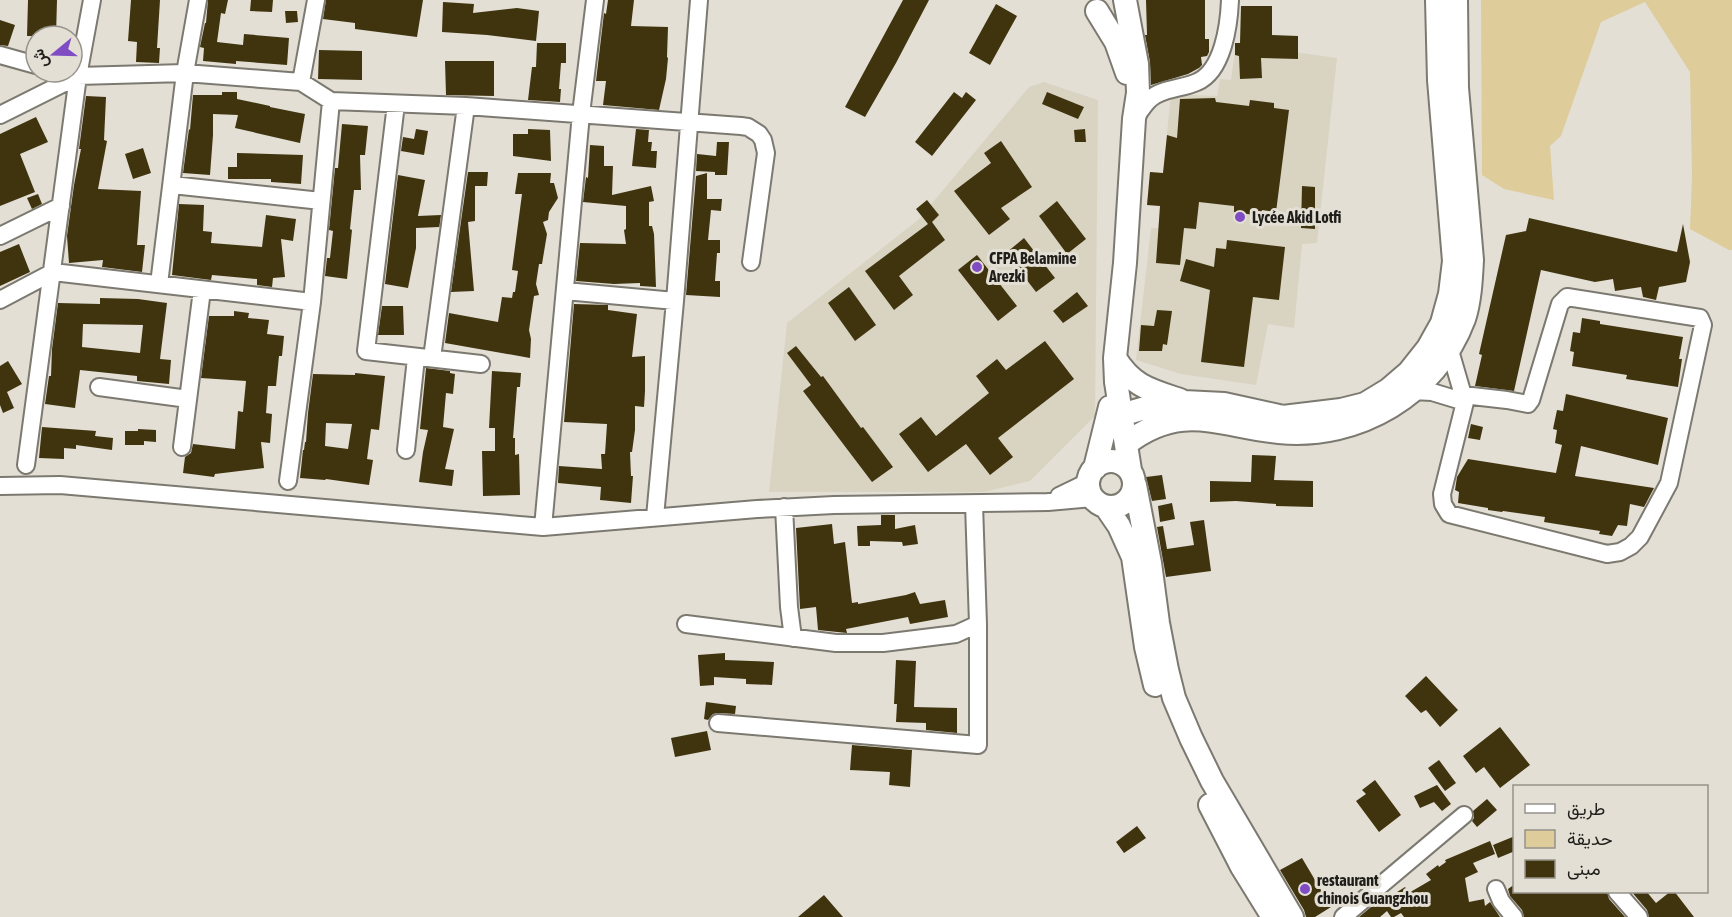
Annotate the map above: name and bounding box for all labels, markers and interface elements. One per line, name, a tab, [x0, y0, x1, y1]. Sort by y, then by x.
north arrow	[24, 24, 84, 84]
text: ش	[28, 47, 52, 71]
place label: Lycée Akid Lotfi	[1252, 208, 1341, 226]
marker: Lycée Akid Lotfi	[1233, 210, 1247, 224]
place label: CFPA Belamine Arezki	[988, 249, 1077, 285]
marker: CFPA Belamine Arezki	[970, 260, 984, 274]
legend	[1513, 785, 1708, 893]
text: طريق	[1567, 798, 1605, 820]
text: حديقة	[1567, 828, 1613, 849]
text: مبنى	[1567, 858, 1601, 880]
place label: restaurant chinois Guangzhou	[1317, 871, 1428, 907]
marker: restaurant chinois Guangzhou	[1298, 882, 1312, 896]

